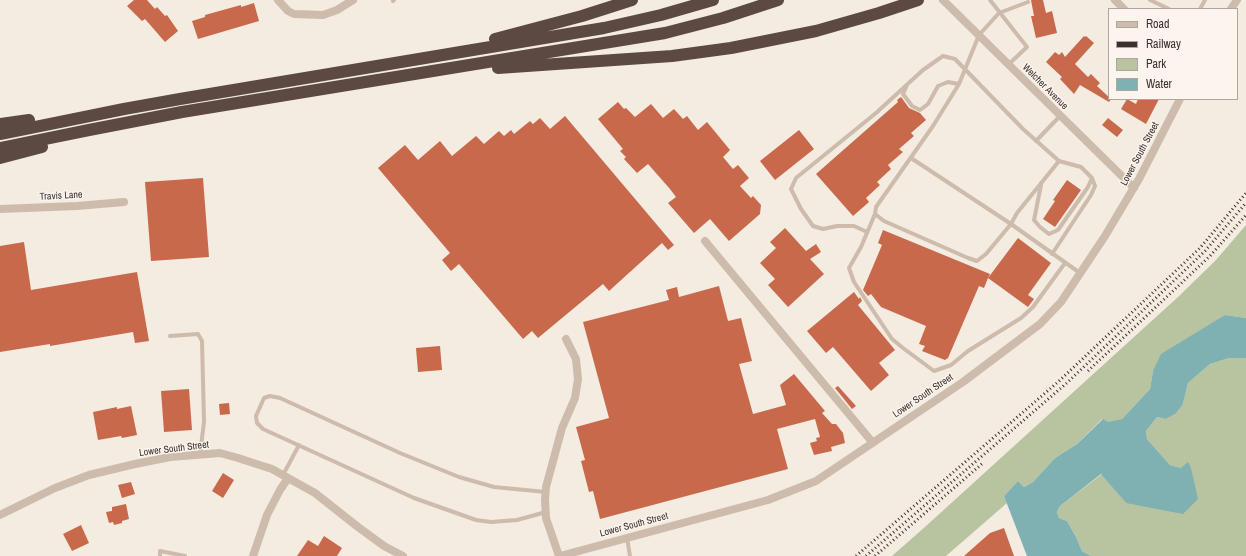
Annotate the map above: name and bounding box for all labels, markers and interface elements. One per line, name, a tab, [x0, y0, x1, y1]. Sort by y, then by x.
legend	[1108, 8, 1238, 100]
text: Road	[1146, 16, 1170, 32]
text: Railway	[1146, 36, 1181, 52]
text: Park	[1146, 56, 1166, 72]
street label: Welcher Avenue	[1020, 62, 1070, 112]
text: Water	[1146, 76, 1172, 92]
street label: Lower South Street	[1118, 120, 1162, 188]
street label: Travis Lane	[39, 189, 83, 203]
street label: Lower South Street	[891, 371, 955, 421]
street label: Lower South Street	[138, 439, 210, 459]
street label: Lower South Street	[599, 510, 669, 540]

